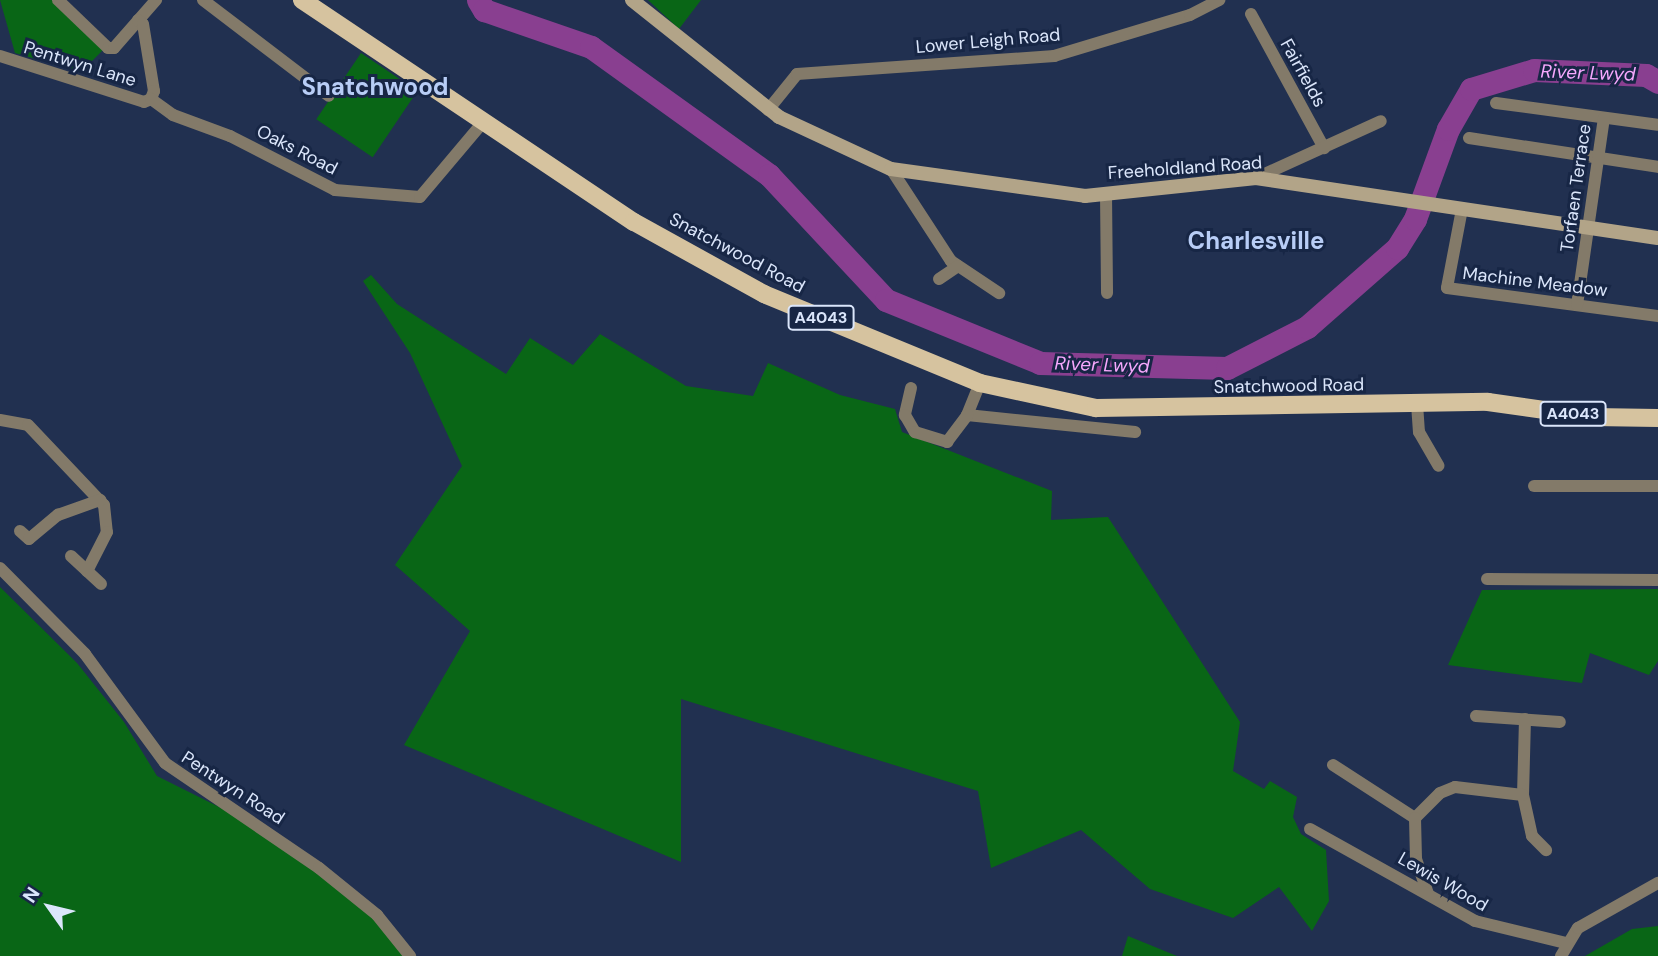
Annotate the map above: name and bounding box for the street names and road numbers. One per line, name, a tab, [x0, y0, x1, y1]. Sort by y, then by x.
street label: Lower Leigh Road	[915, 24, 1061, 58]
street label: Fairfields	[1275, 35, 1331, 111]
street label: Pentwyn Lane	[21, 37, 139, 91]
street label: Oaks Road	[253, 120, 341, 180]
street label: Torfaen Terrace	[1556, 123, 1596, 253]
street label: Freeholdland Road	[1107, 152, 1263, 184]
street label: Snatchwood Road	[665, 208, 809, 298]
street label: Machine Meadow	[1461, 262, 1609, 302]
road number: A4043	[786, 306, 856, 330]
street label: Snatchwood Road	[1214, 374, 1364, 398]
road number: A4043	[1538, 402, 1608, 426]
street label: Pentwyn Road	[178, 747, 288, 829]
street label: Lewis Wood	[1394, 848, 1492, 916]

